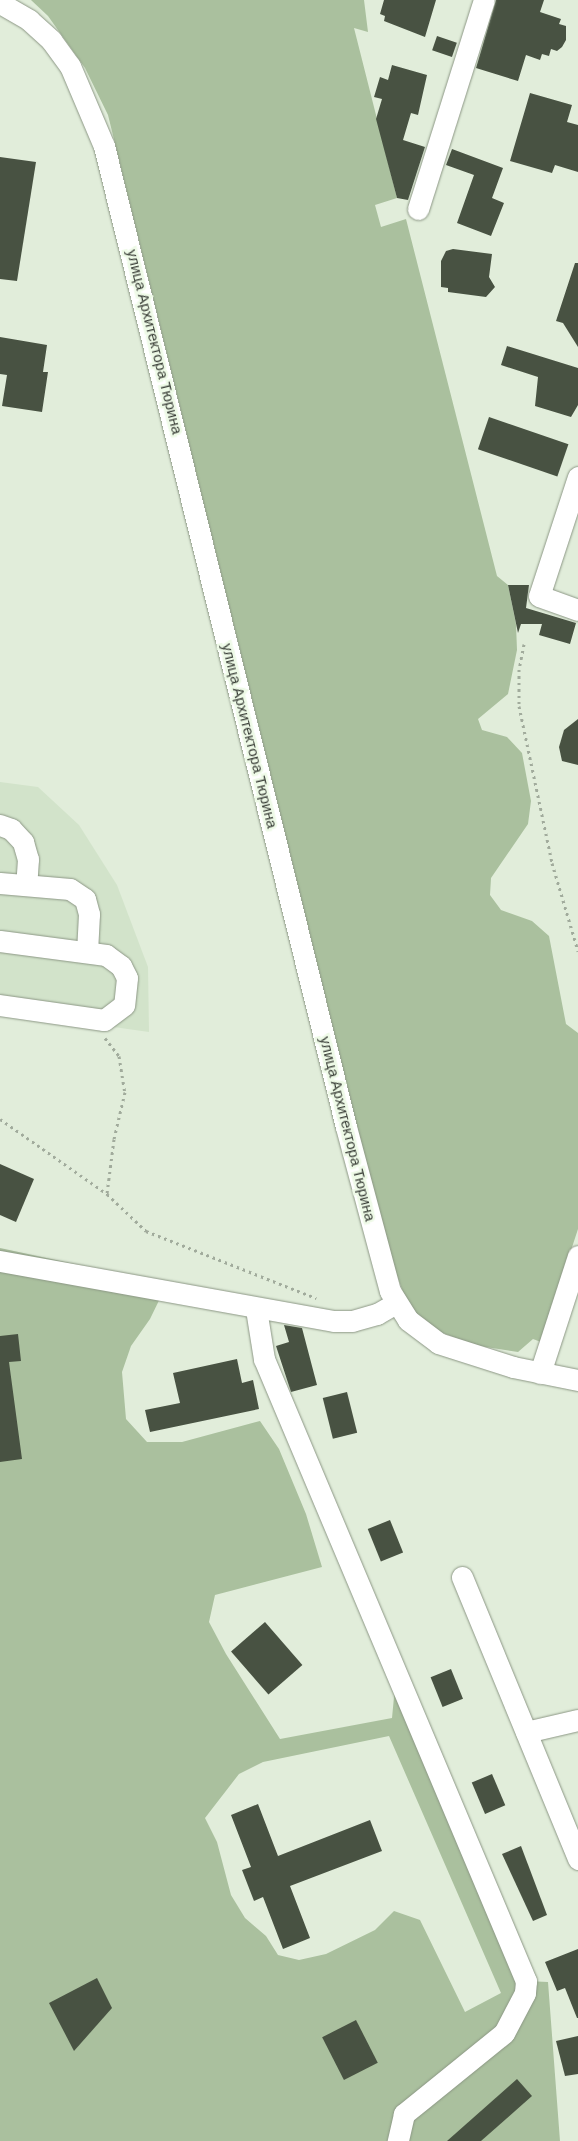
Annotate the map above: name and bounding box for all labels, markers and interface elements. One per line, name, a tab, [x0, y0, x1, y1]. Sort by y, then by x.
street label: улица Архитектора Тюрина	[122, 248, 186, 436]
street label: улица Архитектора Тюрина	[217, 642, 281, 830]
street label: улица Архитектора Тюрина	[315, 1035, 379, 1223]

